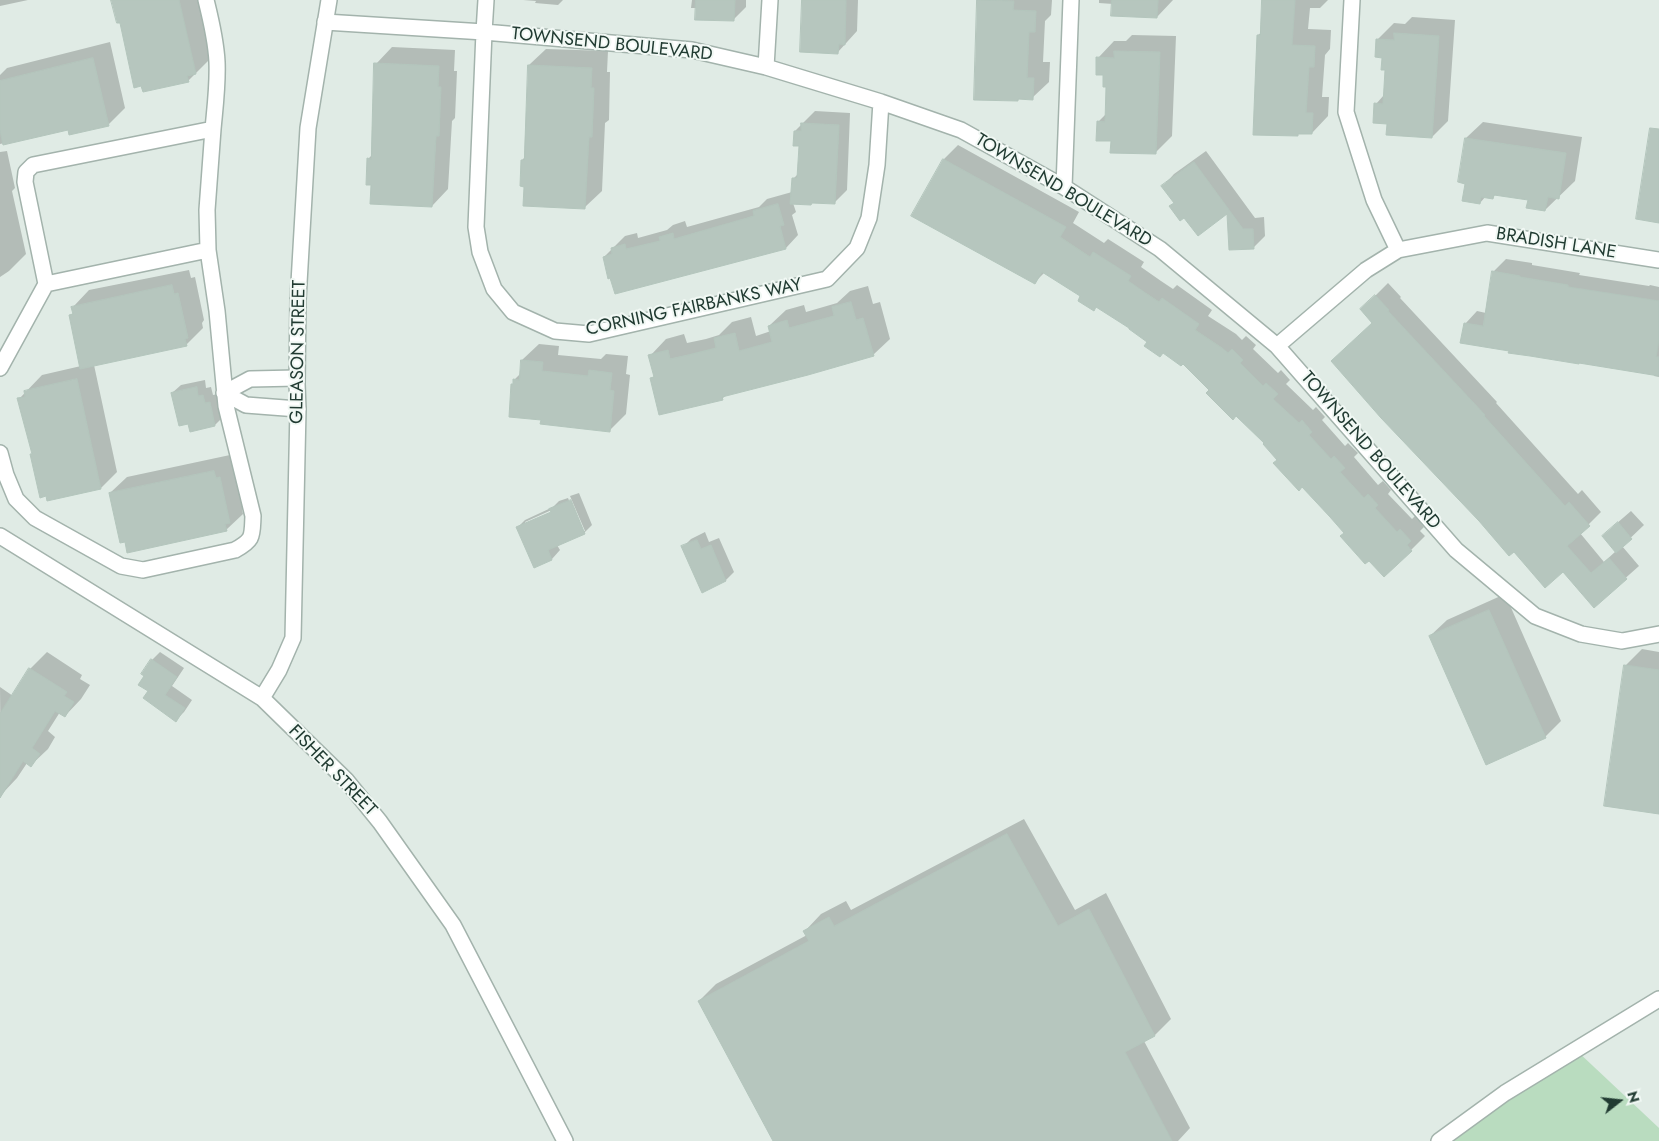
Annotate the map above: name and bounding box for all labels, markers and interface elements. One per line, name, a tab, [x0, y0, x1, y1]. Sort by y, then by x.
street label: TOWNSEND BOULEVARD	[510, 24, 714, 66]
street label: TOWNSEND BOULEVARD	[971, 130, 1155, 252]
street label: BRADISH LANE	[1494, 224, 1618, 264]
street label: CORNING FAIRBANKS WAY	[584, 275, 804, 341]
street label: GLEASON STREET	[287, 280, 311, 424]
street label: TOWNSEND BOULEVARD	[1296, 368, 1444, 534]
street label: FISHER STREET	[283, 721, 381, 821]
north arrow	[1594, 1076, 1644, 1126]
text: N	[1622, 1089, 1645, 1105]

